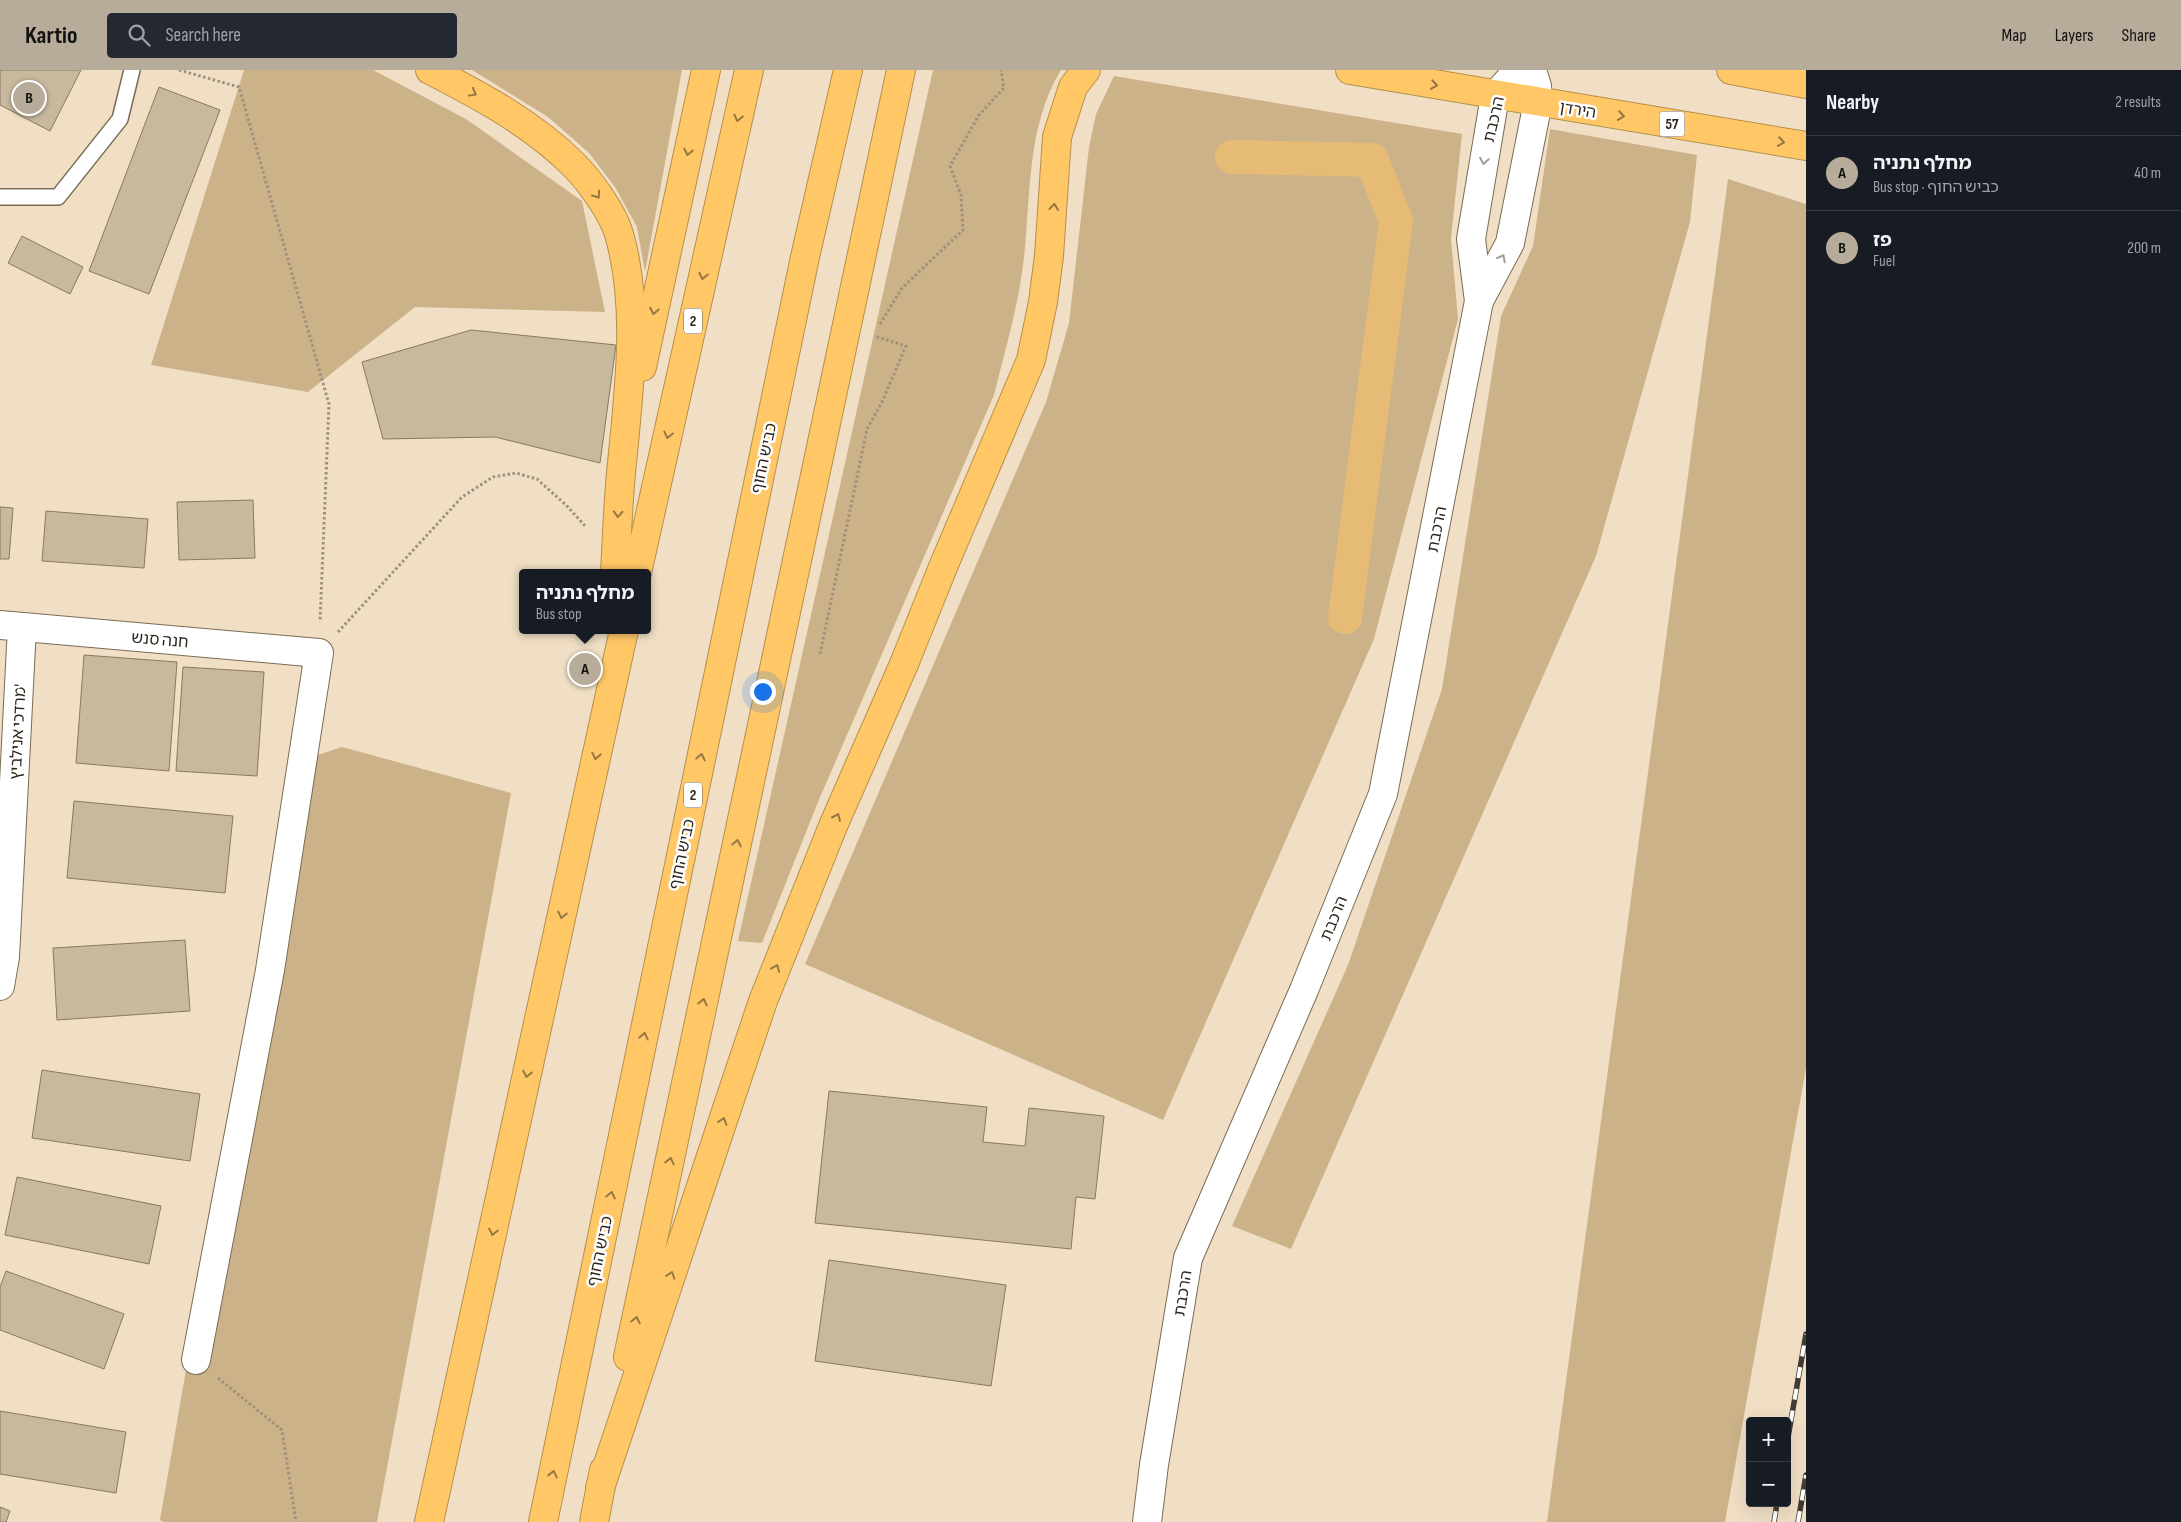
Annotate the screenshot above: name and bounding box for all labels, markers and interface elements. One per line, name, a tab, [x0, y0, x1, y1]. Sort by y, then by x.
search box	[107, 13, 457, 58]
text: Kartio	[25, 21, 77, 50]
icon: search	[125, 21, 153, 49]
text: Search here	[165, 24, 241, 47]
text: Map	[2002, 25, 2027, 46]
text: Layers	[2055, 25, 2094, 46]
text: Share	[2122, 25, 2156, 46]
pin: B	[13, 79, 45, 117]
one-way arrow	[1429, 79, 1438, 89]
one-way arrow	[468, 86, 477, 96]
text: Nearby	[1826, 90, 1879, 115]
text: 2 results	[2115, 93, 2161, 112]
street label: הרכבת	[1480, 95, 1509, 144]
street label: הירדן	[1558, 98, 1597, 123]
one-way arrow	[1616, 110, 1625, 120]
road number: 57	[1660, 112, 1684, 136]
one-way arrow	[733, 113, 744, 122]
one-way arrow	[1777, 136, 1785, 146]
one-way arrow	[684, 147, 694, 156]
text: מחלף נתניה	[1873, 152, 1972, 175]
one-way arrow	[1480, 157, 1490, 165]
text: A	[1838, 164, 1846, 183]
text: 40 m	[2134, 164, 2161, 183]
text: Bus stop · כביש החוף	[1873, 178, 1999, 197]
one-way arrow	[591, 189, 600, 199]
one-way arrow	[1048, 203, 1059, 211]
text: פז	[1873, 229, 1892, 252]
text: B	[1838, 239, 1846, 258]
text: 200 m	[2127, 239, 2161, 258]
text: Fuel	[1873, 252, 1895, 271]
one-way arrow	[1496, 255, 1506, 264]
one-way arrow	[698, 272, 709, 281]
one-way arrow	[650, 306, 660, 315]
road number: 2	[684, 308, 702, 334]
street label: כביש החוף	[748, 421, 781, 495]
one-way arrow	[663, 430, 674, 439]
street label: הרכבת	[1424, 505, 1451, 554]
one-way arrow	[613, 510, 624, 518]
popup	[519, 569, 651, 634]
text: מחלף נתניה	[536, 582, 634, 605]
text: Bus stop	[536, 605, 582, 624]
street label: חנה סנש	[131, 629, 189, 652]
pin: A	[569, 650, 601, 688]
your location	[750, 679, 776, 705]
street label: מרדכי אנילביץ'	[7, 684, 30, 780]
one-way arrow	[592, 752, 602, 761]
one-way arrow	[696, 752, 706, 761]
road number: 2	[684, 782, 702, 808]
one-way arrow	[830, 813, 841, 822]
street label: כביש החוף	[666, 817, 699, 891]
one-way arrow	[731, 839, 742, 848]
street label: הרכבת	[1317, 893, 1352, 944]
one-way arrow	[557, 910, 568, 919]
one-way arrow	[770, 964, 780, 973]
one-way arrow	[698, 998, 708, 1007]
one-way arrow	[638, 1032, 648, 1040]
one-way arrow	[522, 1069, 533, 1078]
one-way arrow	[717, 1117, 727, 1126]
one-way arrow	[664, 1157, 675, 1166]
one-way arrow	[605, 1191, 616, 1200]
street label: כביש החוף	[584, 1214, 617, 1288]
one-way arrow	[488, 1228, 498, 1237]
street label: הרכבת	[1170, 1269, 1196, 1318]
one-way arrow	[666, 1272, 676, 1280]
one-way arrow	[630, 1316, 641, 1325]
map controls	[1746, 1417, 1791, 1507]
button: +	[1746, 1417, 1791, 1462]
button: −	[1746, 1462, 1791, 1507]
one-way arrow	[547, 1470, 558, 1479]

